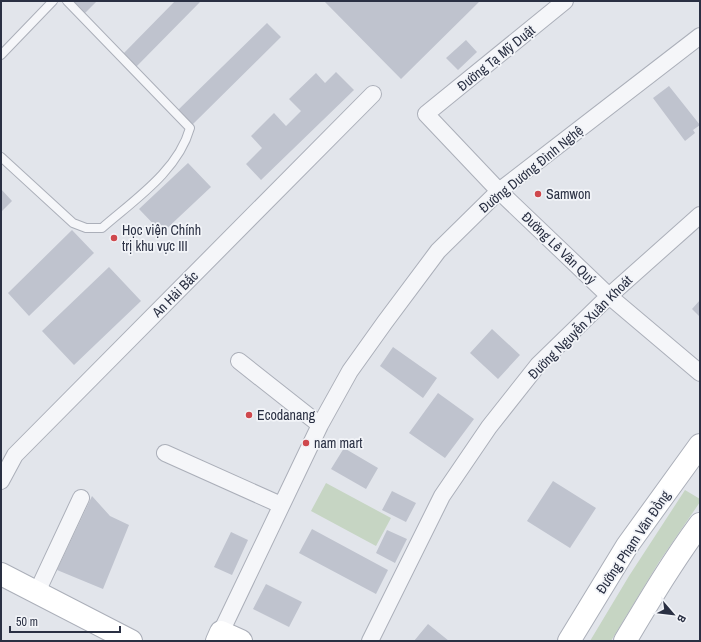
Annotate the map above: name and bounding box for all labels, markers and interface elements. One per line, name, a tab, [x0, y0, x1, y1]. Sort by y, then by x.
street label: Đường Tạ Mỹ Duật	[453, 21, 539, 95]
street label: Đường Dương Đình Nghệ	[475, 121, 587, 217]
place label: Samwon	[546, 185, 591, 203]
marker: Samwon	[533, 189, 543, 199]
street label: Đường Lê Văn Quý	[518, 208, 600, 288]
place label: Học viện Chính trị khu vực III	[122, 221, 201, 255]
marker: Học viện Chính trị khu vực III	[109, 233, 119, 243]
street label: An Hải Bắc	[147, 267, 202, 322]
street label: Đường Nguyễn Xuân Khoát	[524, 271, 636, 383]
place label: Ecodanang	[257, 406, 316, 424]
marker: Ecodanang	[244, 410, 254, 420]
place label: nam mart	[314, 434, 362, 452]
marker: nam mart	[301, 438, 311, 448]
street label: Đường Phạm Văn Đồng	[592, 487, 674, 597]
north arrow	[653, 594, 693, 634]
scale bar	[10, 608, 120, 634]
text: B	[674, 613, 690, 625]
text: 50 m	[16, 614, 38, 630]

